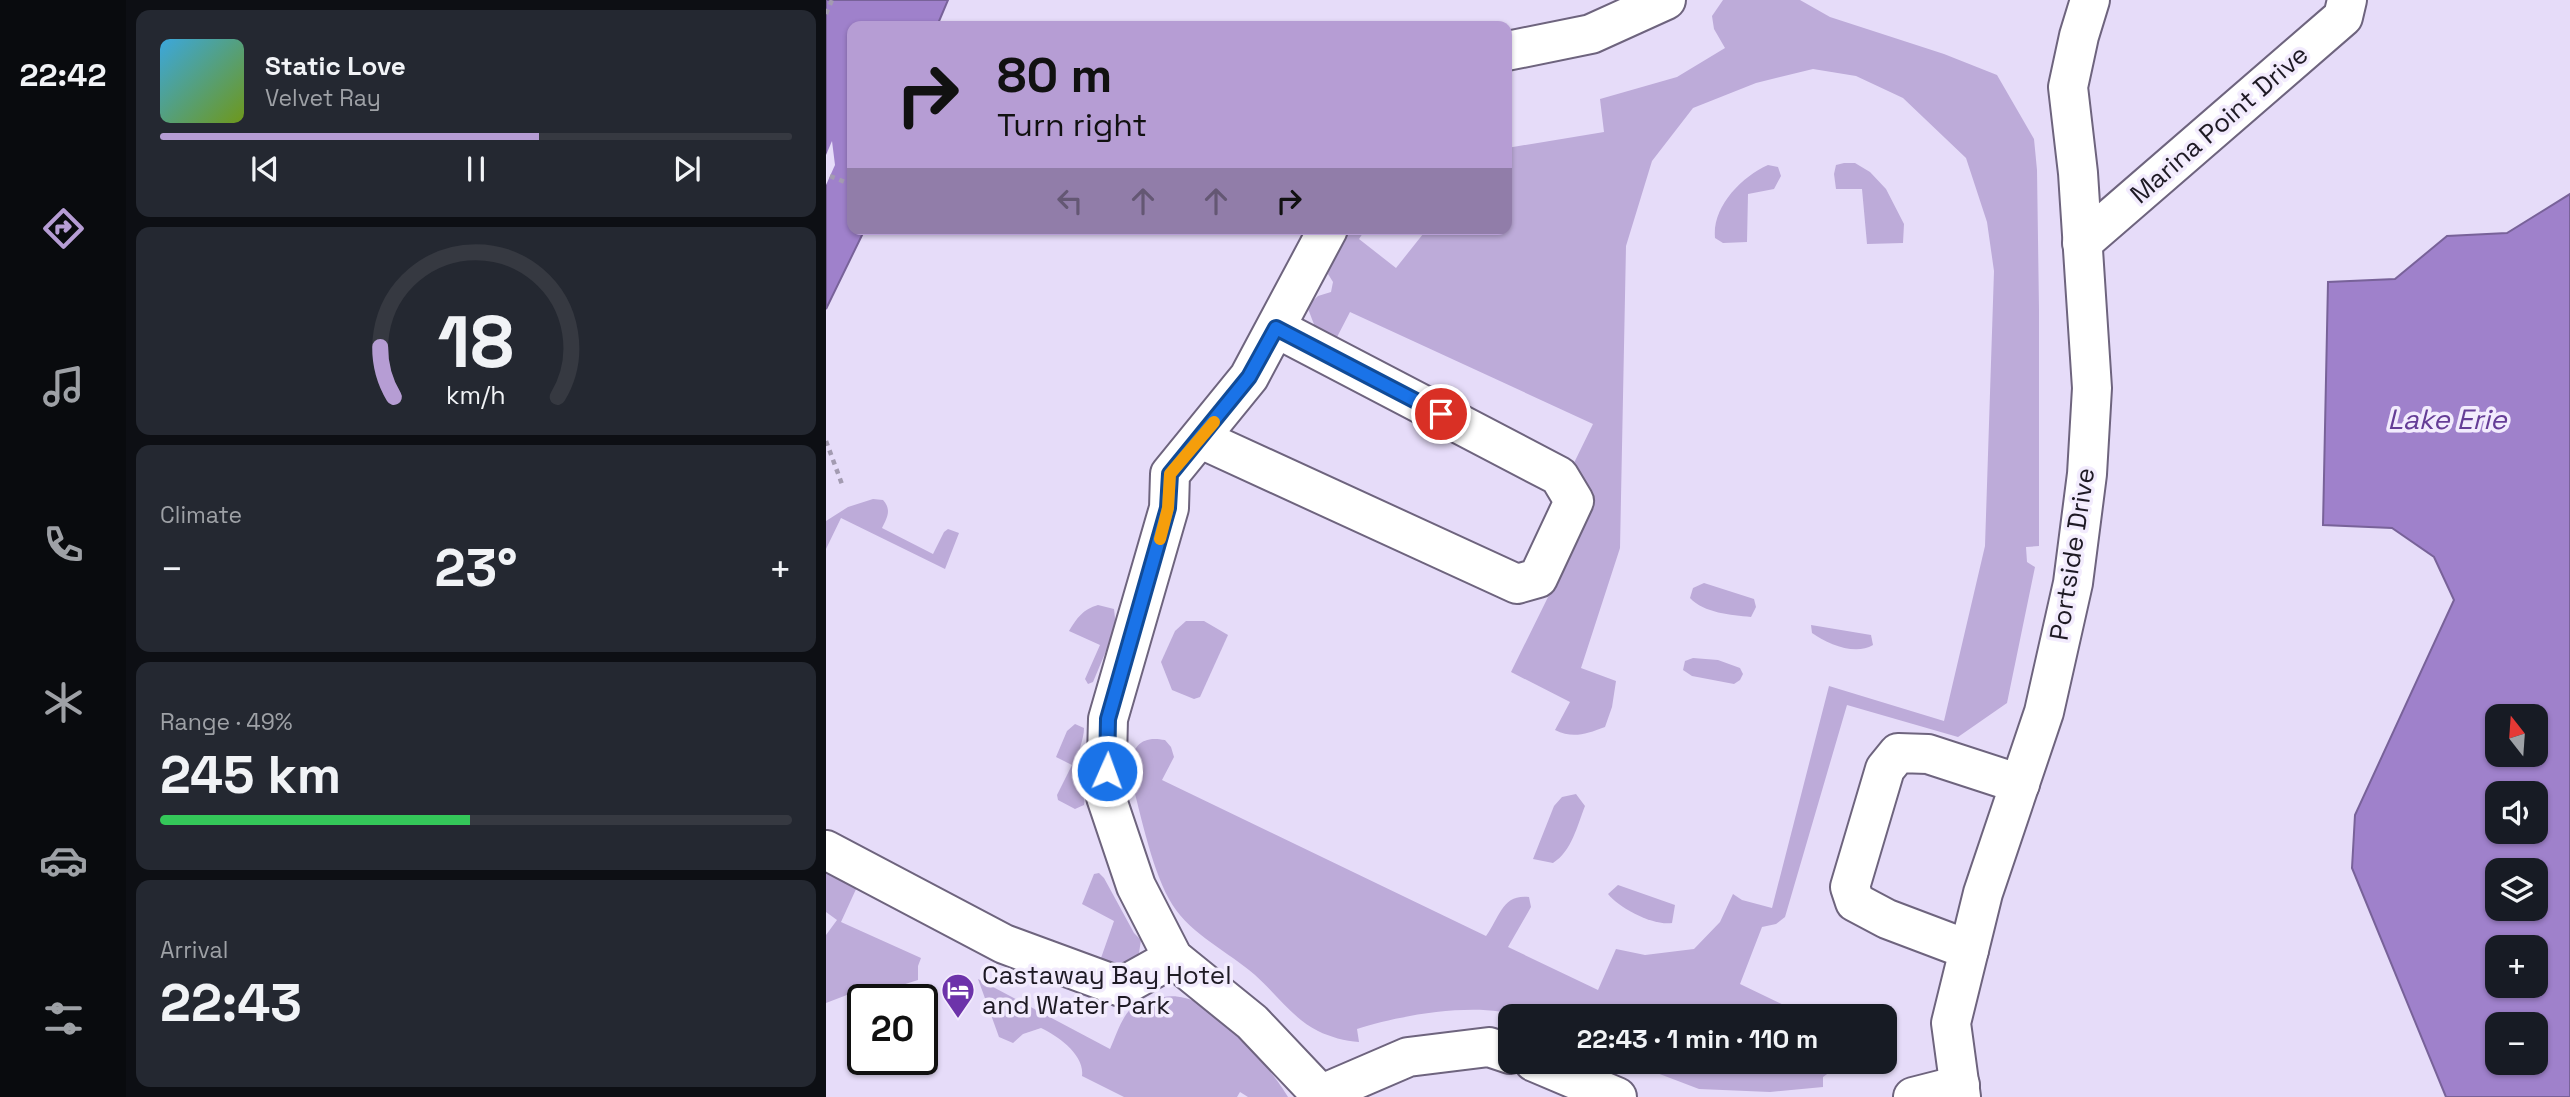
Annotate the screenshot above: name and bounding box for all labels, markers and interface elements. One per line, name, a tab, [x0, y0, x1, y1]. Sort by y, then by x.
street label: Marina Point Drive	[2123, 37, 2315, 211]
text: 80 m	[997, 44, 1112, 106]
text: Static Love	[265, 49, 406, 83]
icon: right	[882, 49, 973, 140]
text: 22:42	[20, 55, 106, 95]
text: Velvet Ray	[265, 83, 381, 113]
text: Turn right	[997, 105, 1147, 145]
icon: previous	[246, 150, 284, 188]
icon: pause	[457, 150, 495, 188]
icon: next	[668, 150, 706, 188]
icon: left	[1051, 182, 1089, 220]
icon: ahead	[1124, 182, 1162, 220]
icon: ahead	[1197, 182, 1235, 220]
icon: right	[1270, 182, 1308, 220]
icon: directions	[39, 204, 88, 253]
text: 18	[438, 296, 514, 389]
icon: music	[39, 362, 88, 411]
text: km/h	[446, 379, 506, 411]
pin	[1411, 384, 1471, 444]
icon: arrive	[1422, 395, 1460, 433]
water label: Lake Erie	[2387, 401, 2508, 437]
street label: Portside Drive	[2042, 465, 2102, 643]
text: Climate	[160, 500, 242, 530]
icon: phone	[39, 520, 88, 569]
text: 23°	[435, 535, 518, 601]
text: −	[160, 545, 184, 593]
text: +	[768, 545, 792, 593]
icon: climate	[39, 678, 88, 727]
north arrow	[2485, 704, 2548, 766]
map controls	[2485, 704, 2548, 1075]
text: Range · 49%	[160, 707, 293, 737]
position arrow	[1070, 734, 1144, 808]
text: 245 km	[160, 742, 341, 808]
button: sound	[2485, 781, 2548, 844]
icon: car	[39, 836, 88, 885]
button: layers	[2485, 858, 2548, 921]
text: Arrival	[160, 935, 228, 965]
button: +	[2485, 935, 2548, 998]
place label: Castaway Bay Hotel and Water Park	[982, 958, 1232, 1022]
text: 22:43	[160, 970, 302, 1036]
hotel icon: Castaway Bay Hotel and Water Park	[939, 971, 977, 1020]
speed limit sign: 20	[847, 984, 938, 1075]
icon: filters	[39, 994, 88, 1043]
button: −	[2485, 1012, 2548, 1075]
text: 22:43 · 1 min · 110 m	[1577, 1022, 1818, 1056]

